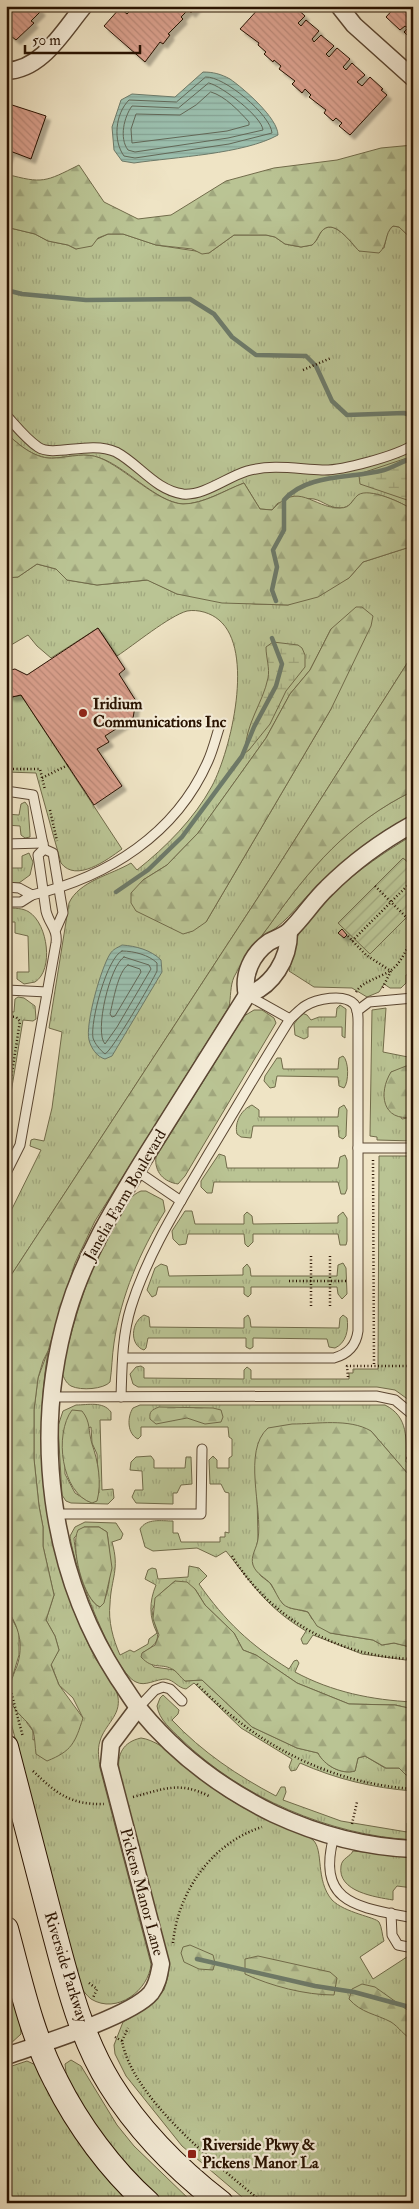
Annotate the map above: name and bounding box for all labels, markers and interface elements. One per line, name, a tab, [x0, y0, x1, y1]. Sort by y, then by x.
scale bar	[25, 22, 140, 54]
text: 50 m	[32, 31, 61, 50]
place label: Iridium Communications Inc	[93, 694, 227, 732]
marker: Iridium Communications Inc	[77, 707, 89, 719]
street label: Janelia Farm Boulevard	[79, 1126, 172, 1266]
street label: Pickens Manor Lane	[115, 1826, 169, 1958]
street label: Riverside Parkway	[40, 1909, 93, 2026]
place label: Riverside Pkwy & Pickens Manor La	[202, 2135, 319, 2173]
marker: Riverside Pkwy & Pickens Manor La	[186, 2148, 198, 2160]

